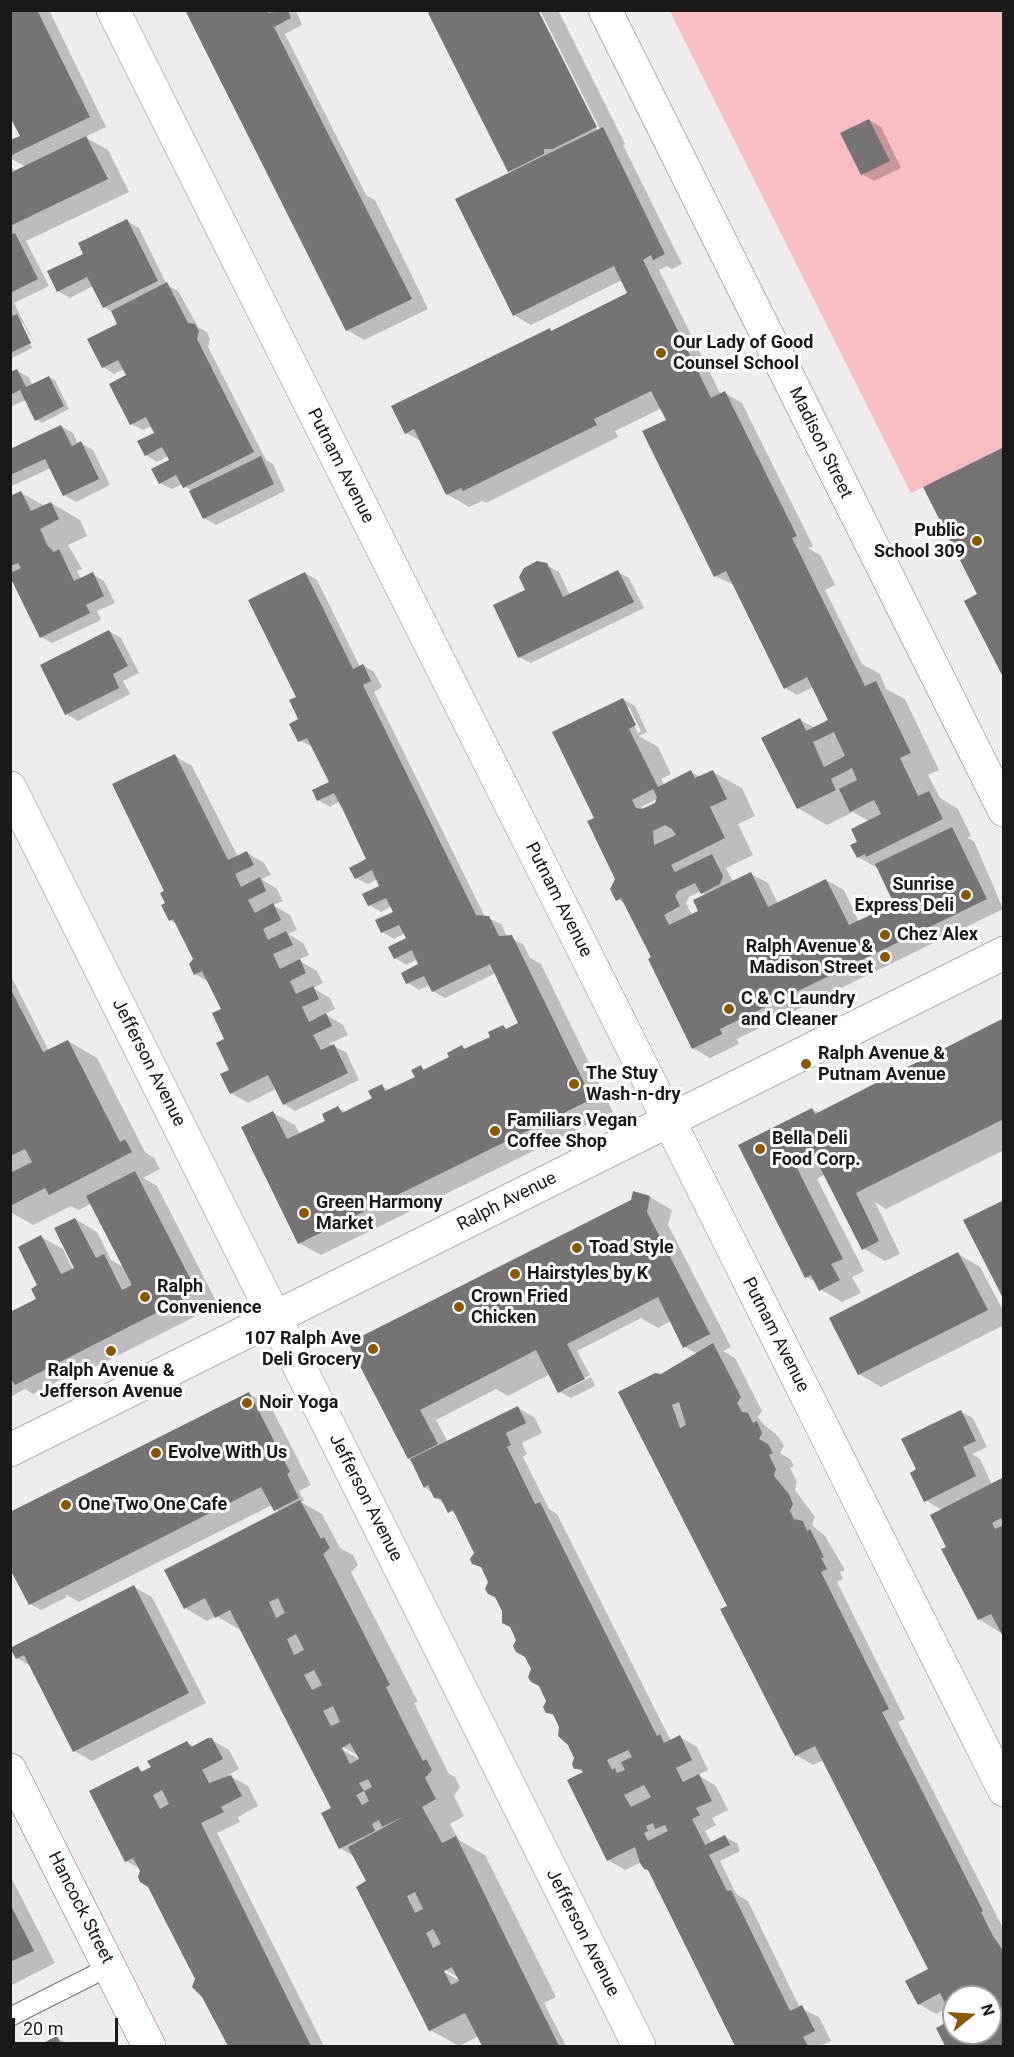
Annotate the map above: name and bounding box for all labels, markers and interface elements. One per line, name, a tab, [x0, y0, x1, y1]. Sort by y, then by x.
place label: Our Lady of Good Counsel School	[673, 332, 813, 374]
marker: Our Lady of Good Counsel School	[654, 346, 668, 360]
street label: Madison Street	[784, 384, 856, 502]
street label: Putnam Avenue	[302, 405, 378, 527]
place label: Public School 309	[874, 520, 965, 562]
marker: Public School 309	[970, 534, 984, 548]
street label: Putnam Avenue	[520, 839, 596, 961]
place label: Sunrise Express Deli	[855, 874, 954, 916]
marker: Sunrise Express Deli	[959, 888, 973, 902]
place label: Chez Alex	[897, 924, 978, 946]
marker: Chez Alex	[878, 928, 892, 942]
place label: Ralph Avenue & Madison Street	[746, 936, 873, 978]
marker: Ralph Avenue & Madison Street	[878, 950, 892, 964]
place label: C & C Laundry and Cleaner	[741, 988, 855, 1030]
street label: Jefferson Avenue	[107, 996, 189, 1130]
marker: C & C Laundry and Cleaner	[722, 1002, 736, 1016]
place label: Ralph Avenue & Putnam Avenue	[818, 1043, 946, 1086]
marker: Ralph Avenue & Putnam Avenue	[799, 1057, 813, 1071]
place label: The Stuy Wash-n-dry	[586, 1063, 681, 1106]
marker: The Stuy Wash-n-dry	[567, 1077, 581, 1091]
place label: Familiars Vegan Coffee Shop	[507, 1110, 637, 1152]
marker: Familiars Vegan Coffee Shop	[488, 1124, 502, 1138]
place label: Bella Deli Food Corp.	[772, 1128, 860, 1170]
marker: Bella Deli Food Corp.	[753, 1142, 767, 1156]
street label: Ralph Avenue	[454, 1168, 560, 1236]
place label: Green Harmony Market	[316, 1192, 443, 1234]
marker: Green Harmony Market	[297, 1206, 311, 1220]
place label: Toad Style	[589, 1237, 674, 1259]
marker: Toad Style	[570, 1241, 584, 1255]
place label: Hairstyles by K	[527, 1263, 648, 1285]
marker: Hairstyles by K	[508, 1267, 522, 1281]
street label: Putnam Avenue	[737, 1274, 813, 1396]
place label: Ralph Convenience	[157, 1276, 262, 1318]
place label: Crown Fried Chicken	[471, 1286, 568, 1328]
marker: Ralph Convenience	[138, 1290, 152, 1304]
marker: Crown Fried Chicken	[452, 1300, 466, 1314]
place label: 107 Ralph Ave Deli Grocery	[245, 1328, 361, 1370]
marker: 107 Ralph Ave Deli Grocery	[366, 1342, 380, 1356]
marker: Ralph Avenue & Jefferson Avenue	[104, 1344, 118, 1358]
place label: Ralph Avenue & Jefferson Avenue	[40, 1360, 182, 1402]
place label: Noir Yoga	[259, 1392, 338, 1414]
marker: Noir Yoga	[240, 1396, 254, 1410]
street label: Jefferson Avenue	[324, 1431, 406, 1565]
place label: Evolve With Us	[168, 1442, 287, 1464]
marker: Evolve With Us	[149, 1446, 163, 1460]
place label: One Two One Cafe	[78, 1494, 227, 1516]
marker: One Two One Cafe	[59, 1498, 73, 1512]
street label: Hancock Street	[43, 1848, 117, 1968]
street label: Jefferson Avenue	[541, 1866, 623, 2000]
north arrow	[942, 1985, 1002, 2045]
text: N	[977, 2002, 998, 2018]
scale bar	[15, 2006, 122, 2044]
text: 20 m	[23, 2018, 63, 2039]

